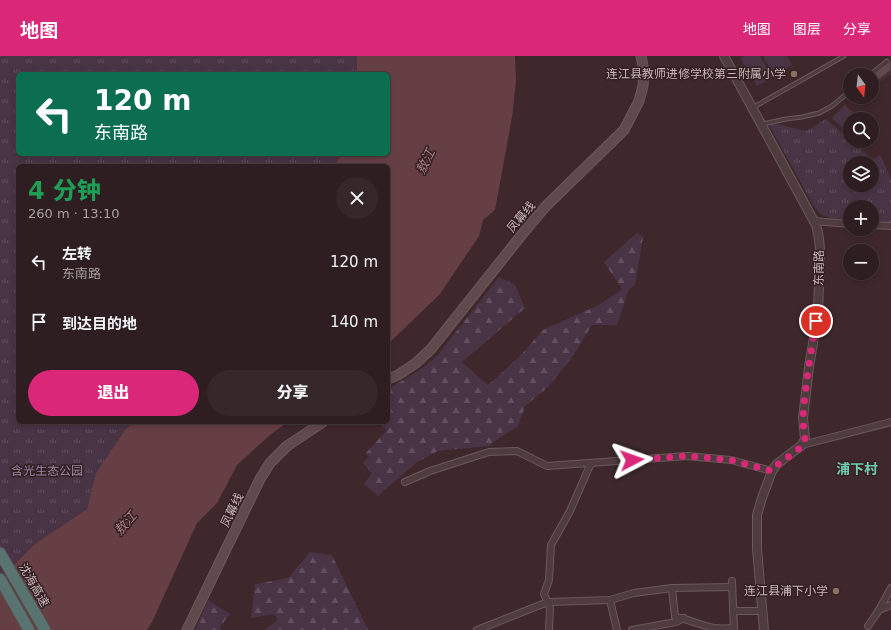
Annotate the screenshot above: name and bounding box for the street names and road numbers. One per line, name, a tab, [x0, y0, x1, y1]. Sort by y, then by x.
street label: 凤幕线	[504, 199, 538, 235]
street label: 东南路	[812, 250, 826, 286]
street label: 凤幕线	[218, 491, 246, 529]
street label: 沈海高速	[16, 561, 52, 609]

